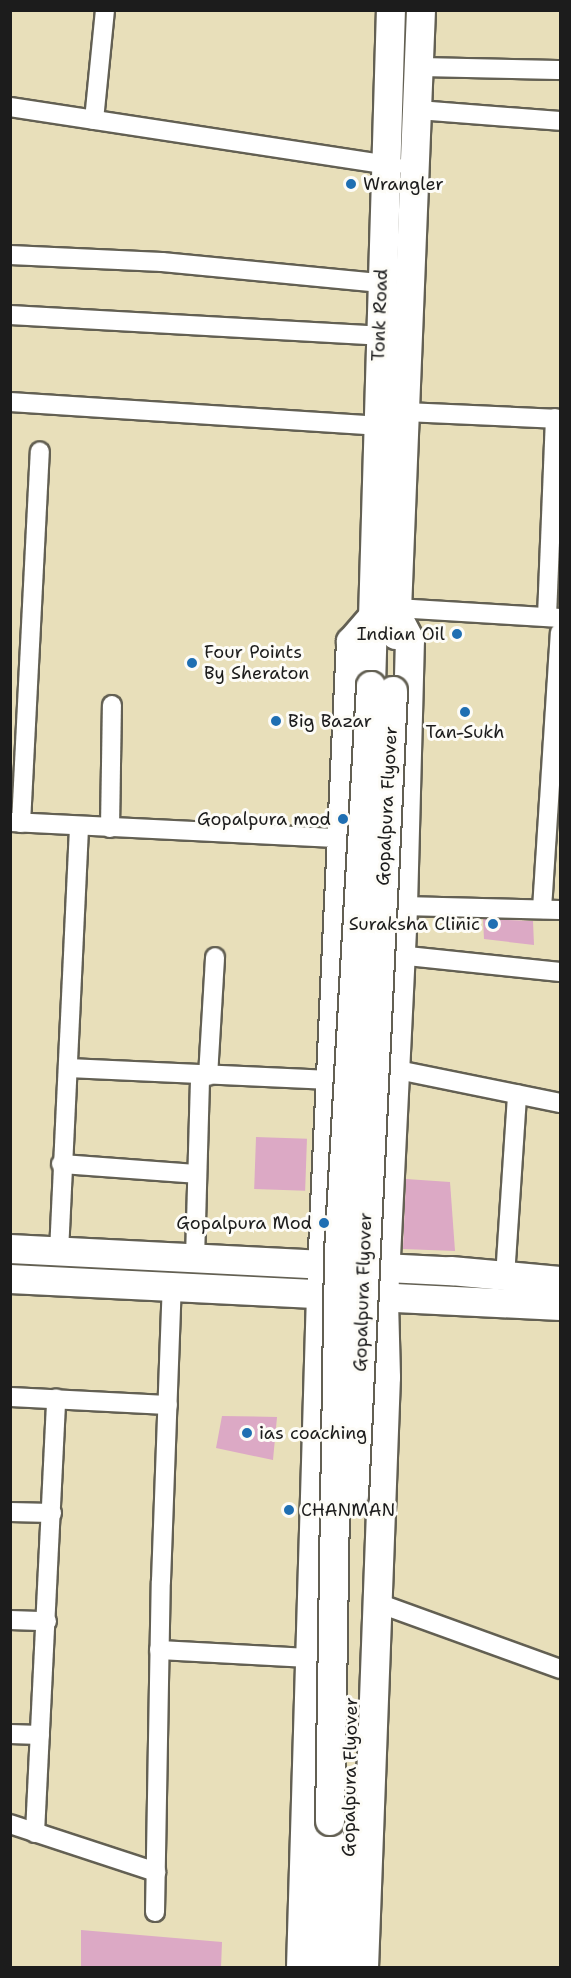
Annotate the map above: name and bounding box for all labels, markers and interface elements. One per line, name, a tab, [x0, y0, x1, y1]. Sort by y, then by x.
place label: Wrangler	[363, 173, 444, 195]
marker: Wrangler	[344, 177, 358, 191]
street label: Tonk Road	[368, 268, 392, 362]
place label: Indian Oil	[357, 623, 445, 645]
marker: Indian Oil	[450, 627, 464, 641]
place label: Four Points By Sheraton	[204, 642, 309, 684]
marker: Four Points By Sheraton	[185, 656, 199, 670]
marker: Tan-Sukh	[458, 705, 472, 719]
place label: Big Bazar	[288, 710, 372, 732]
marker: Big Bazar	[269, 714, 283, 728]
place label: Tan-Sukh	[426, 721, 504, 743]
street label: Gopalpura Flyover	[372, 726, 402, 886]
place label: Gopalpura mod	[197, 808, 331, 830]
marker: Gopalpura mod	[336, 812, 350, 826]
place label: Suraksha Clinic	[349, 913, 480, 935]
marker: Suraksha Clinic	[484, 915, 502, 933]
place label: Gopalpura Mod	[176, 1212, 312, 1234]
street label: Gopalpura Flyover	[349, 1212, 377, 1372]
marker: Gopalpura Mod	[317, 1216, 331, 1230]
place label: ias coaching	[259, 1422, 367, 1444]
marker: ias coaching	[240, 1426, 254, 1440]
place label: CHANMAN	[301, 1499, 395, 1521]
marker: CHANMAN	[282, 1503, 296, 1517]
street label: Gopalpura Flyover	[338, 1697, 362, 1857]

